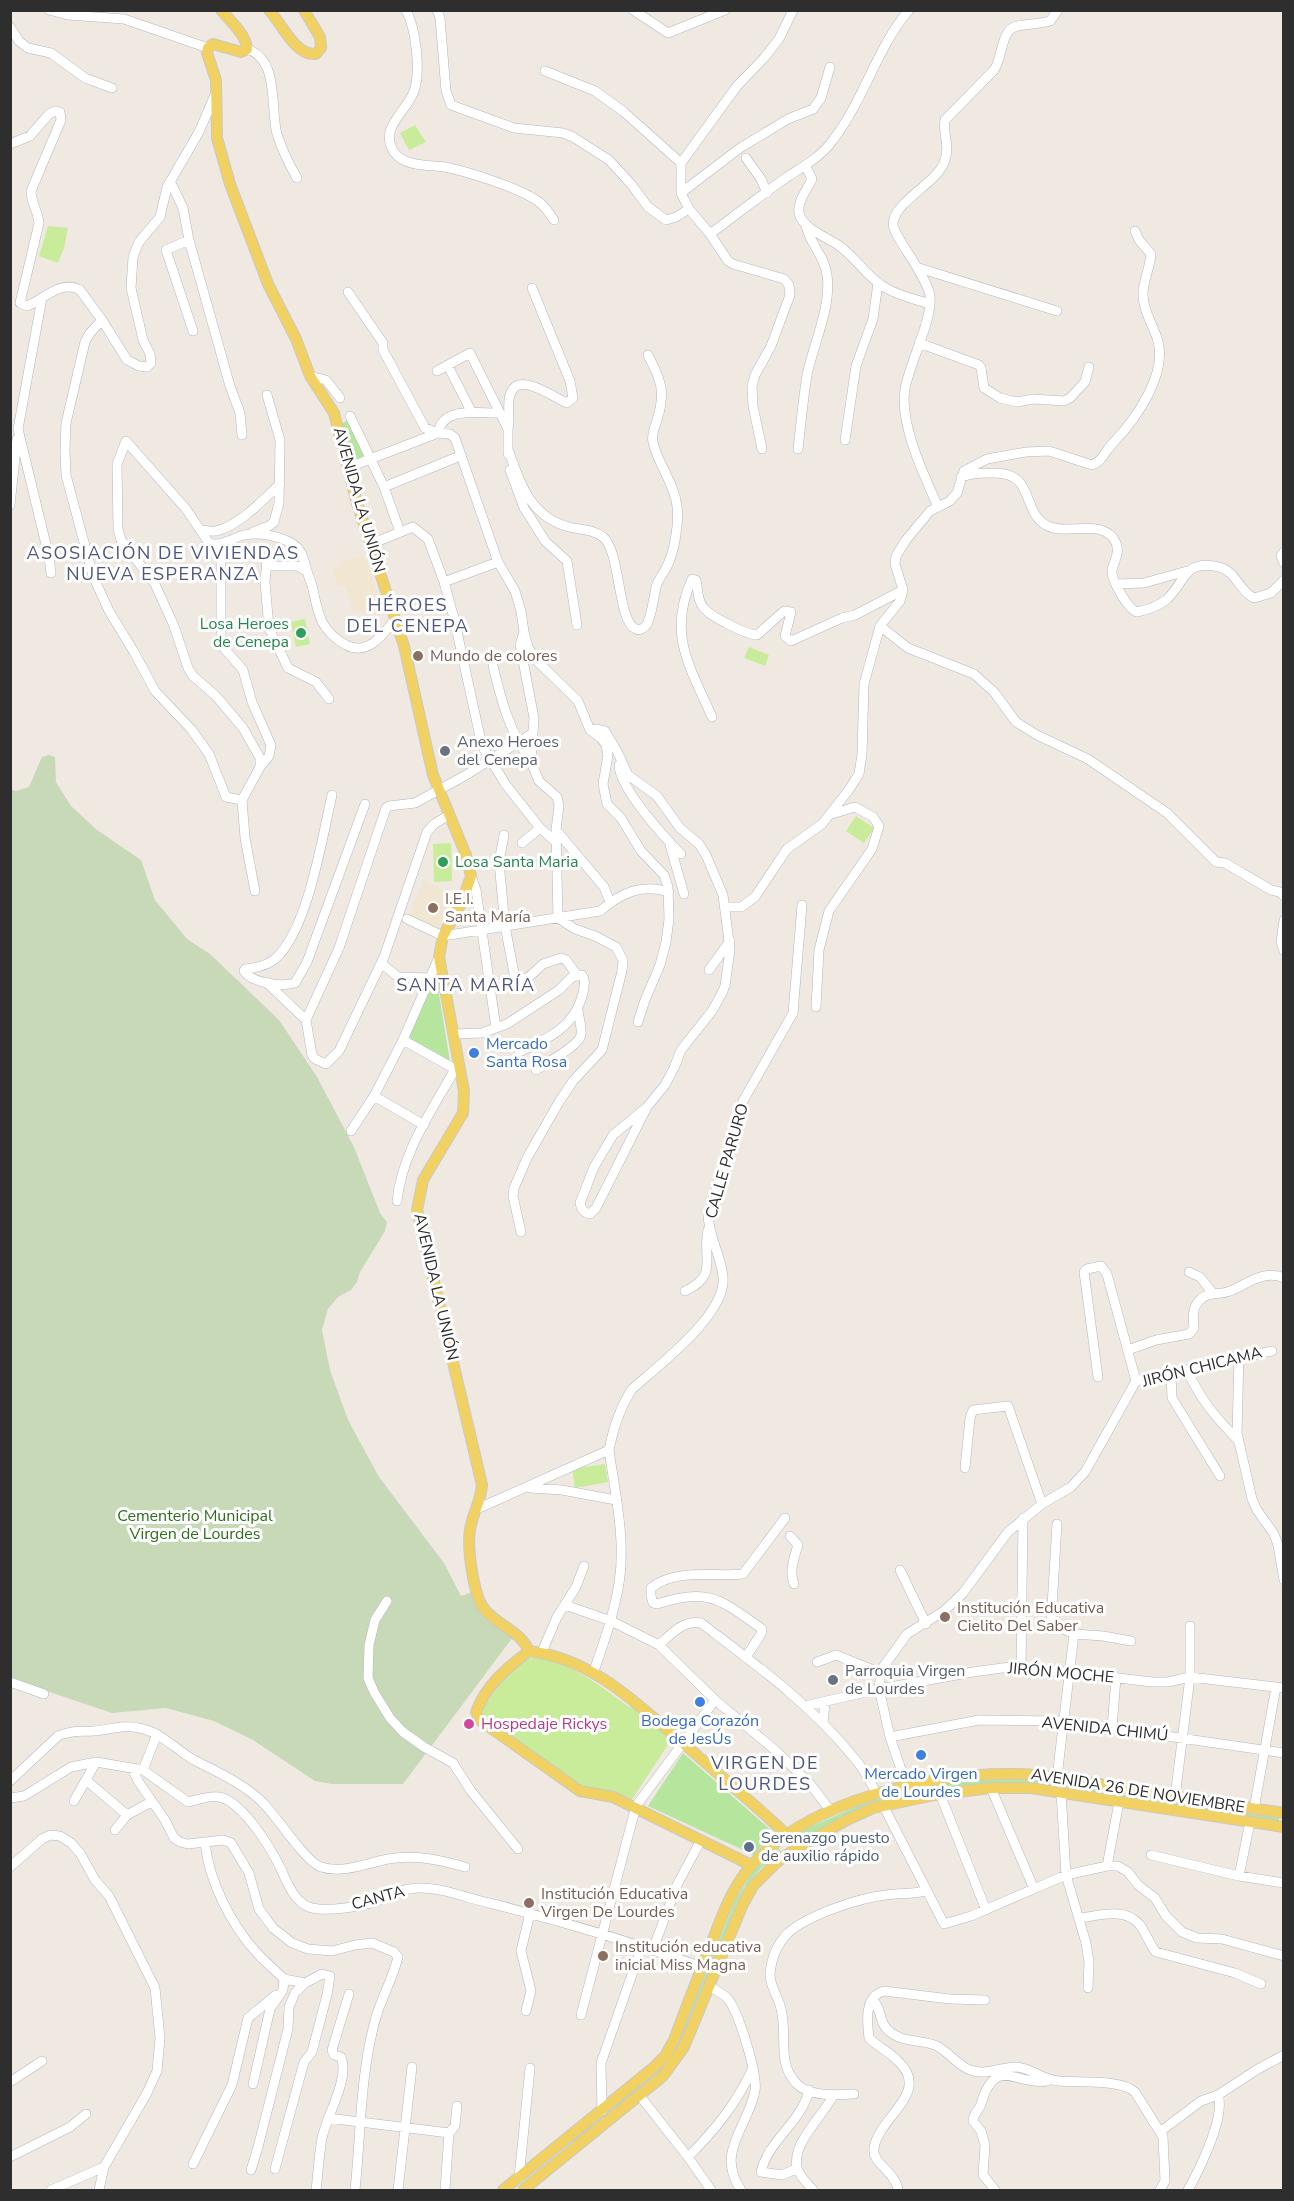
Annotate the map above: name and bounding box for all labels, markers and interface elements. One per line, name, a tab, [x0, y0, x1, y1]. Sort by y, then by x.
street label: AVENIDA LA UNIÓN	[328, 425, 390, 575]
district label: ASOSIACIÓN DE VIVIENDAS NUEVA ESPERANZA	[27, 541, 299, 586]
district label: HÉROES DEL CENEPA	[347, 593, 469, 638]
place label: Losa Heroes de Cenepa	[200, 613, 289, 653]
marker: Losa Heroes de Cenepa	[294, 626, 308, 640]
place label: Mundo de colores	[430, 645, 558, 667]
marker: Mundo de colores	[411, 649, 425, 663]
place label: Anexo Heroes del Cenepa	[457, 731, 559, 771]
marker: Anexo Heroes del Cenepa	[438, 744, 452, 758]
place label: Losa Santa Maria	[455, 851, 578, 873]
marker: Losa Santa Maria	[436, 855, 450, 869]
place label: I.E.I. Santa María	[445, 888, 531, 928]
marker: I.E.I. Santa María	[426, 901, 440, 915]
district label: SANTA MARÍA	[396, 973, 536, 997]
place label: Mercado Santa Rosa	[486, 1033, 567, 1073]
marker: Mercado Santa Rosa	[467, 1046, 481, 1060]
street label: CALLE PARURO	[700, 1101, 754, 1221]
street label: AVENIDA LA UNIÓN	[408, 1211, 464, 1363]
street label: JIRÓN CHICAMA	[1139, 1341, 1264, 1393]
park label: Cementerio Municipal Virgen de Lourdes	[117, 1505, 273, 1545]
place label: Institución Educativa Cielito Del Saber	[957, 1597, 1104, 1637]
marker: Institución Educativa Cielito Del Saber	[938, 1610, 952, 1624]
street label: JIRÓN MOCHE	[1006, 1657, 1115, 1689]
place label: Parroquia Virgen de Lourdes	[845, 1660, 965, 1700]
marker: Parroquia Virgen de Lourdes	[826, 1673, 840, 1687]
marker: Bodega Corazón de JesÚs	[693, 1695, 707, 1709]
place label: Bodega Corazón de JesÚs	[641, 1710, 759, 1750]
street label: AVENIDA CHIMÚ	[1041, 1711, 1169, 1747]
place label: Hospedaje Rickys	[481, 1713, 607, 1735]
marker: Hospedaje Rickys	[462, 1717, 476, 1731]
marker: Mercado Virgen de Lourdes	[914, 1748, 928, 1762]
district label: VIRGEN DE LOURDES	[710, 1751, 819, 1796]
place label: Mercado Virgen de Lourdes	[864, 1763, 978, 1803]
street label: AVENIDA 26 DE NOVIEMBRE	[1030, 1763, 1246, 1819]
place label: Serenazgo puesto de auxilio rápido	[761, 1827, 890, 1867]
marker: Serenazgo puesto de auxilio rápido	[742, 1840, 756, 1854]
street label: CANTA	[349, 1880, 407, 1916]
place label: Institución Educativa Virgen De Lourdes	[540, 1883, 688, 1923]
marker: Institución Educativa Virgen De Lourdes	[522, 1896, 536, 1910]
place label: Institución educativa inicial Miss Magna	[615, 1936, 761, 1976]
marker: Institución educativa inicial Miss Magna	[596, 1949, 610, 1963]

